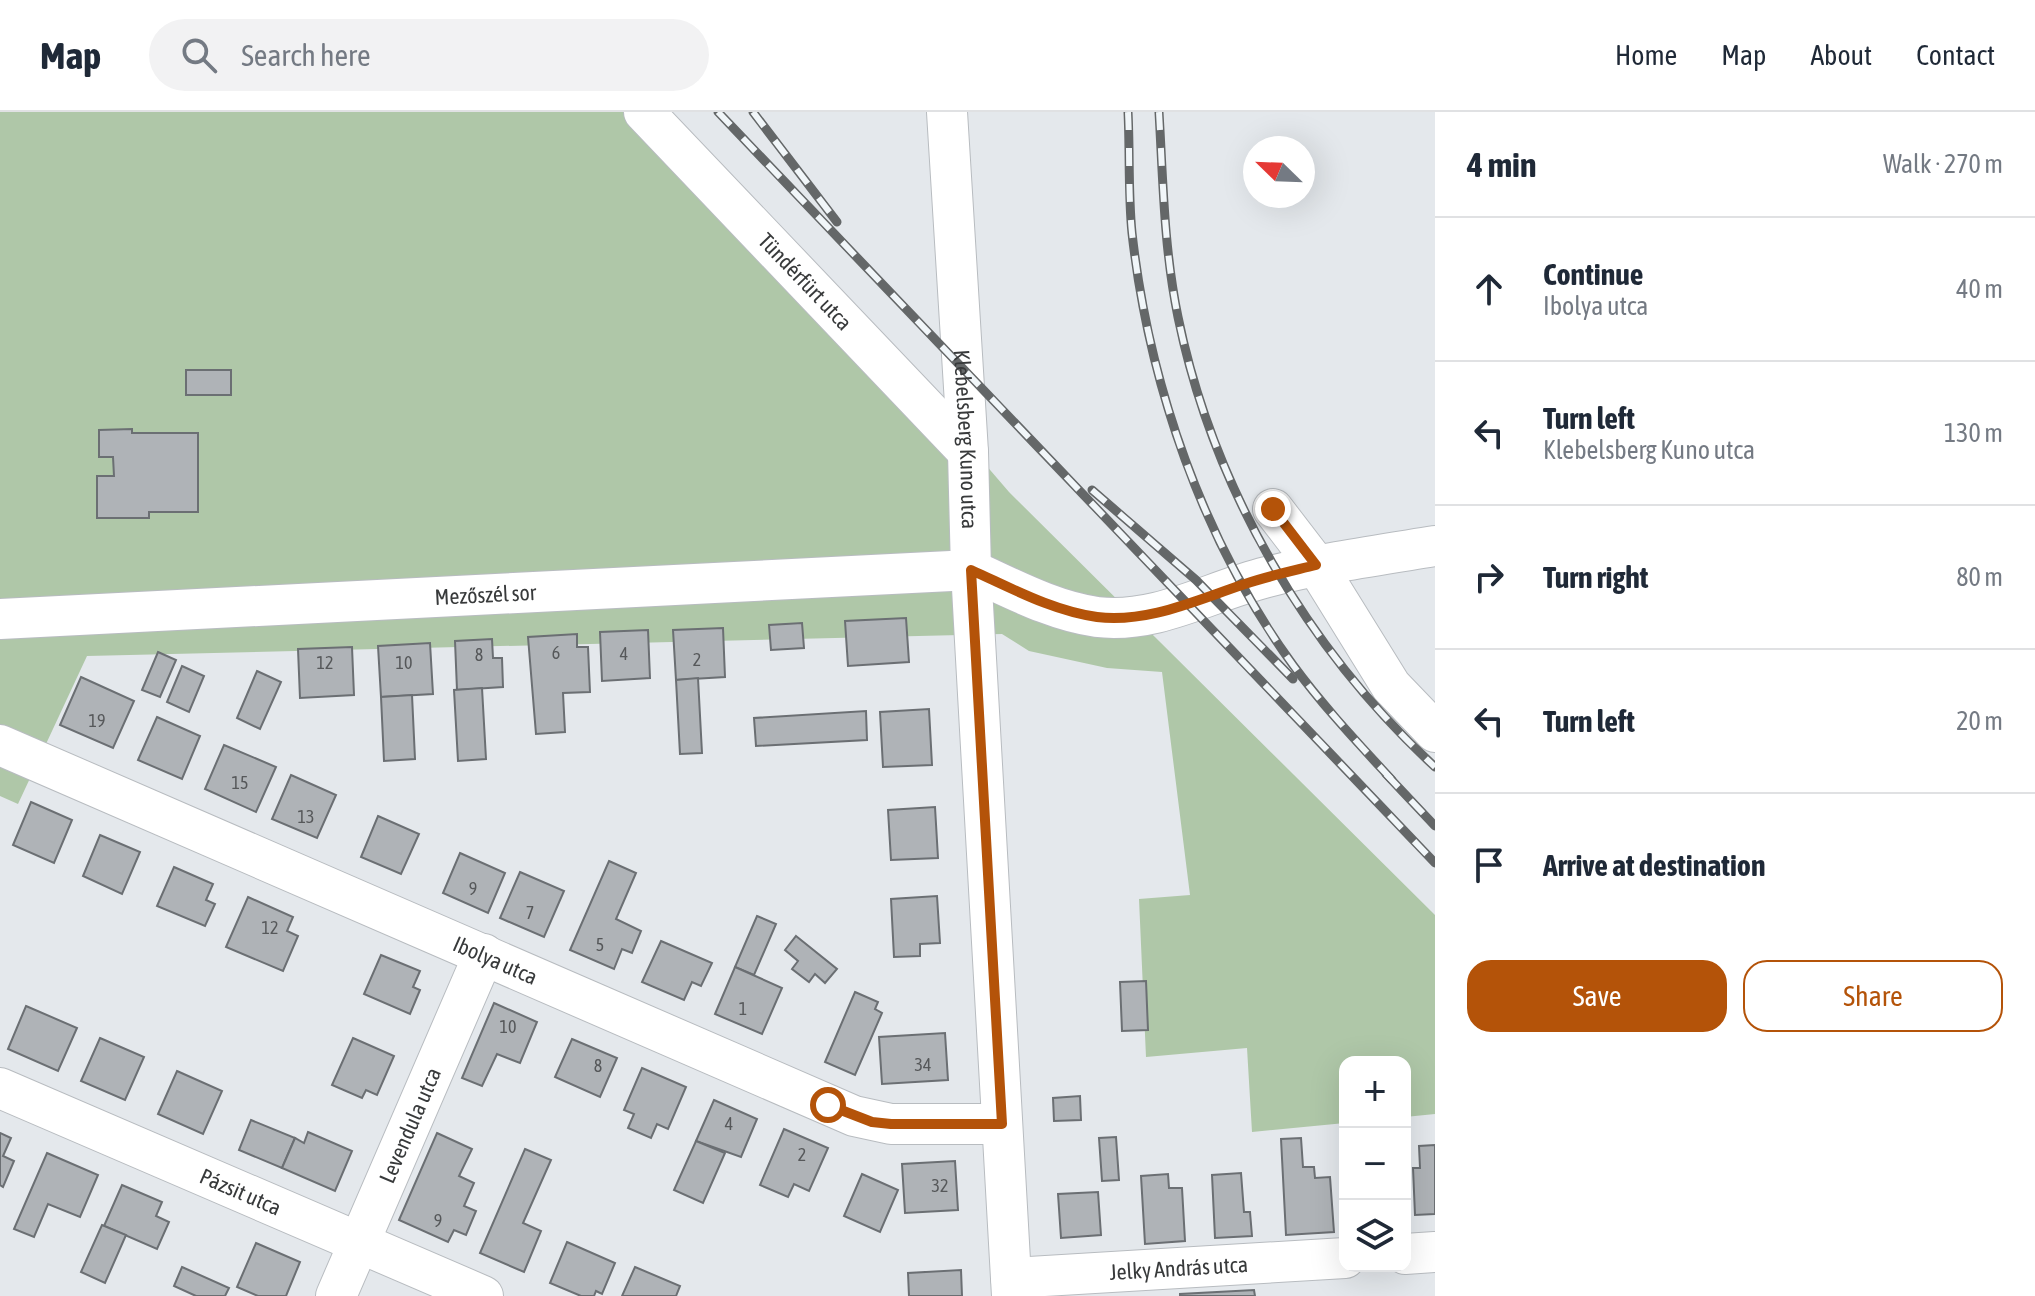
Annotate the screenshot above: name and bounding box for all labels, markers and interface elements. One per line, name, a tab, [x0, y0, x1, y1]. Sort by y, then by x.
search box	[149, 19, 709, 91]
icon: search	[177, 33, 221, 77]
text: Map	[40, 34, 101, 77]
text: Search here	[241, 38, 371, 72]
text: Home	[1615, 39, 1677, 71]
text: Map	[1721, 39, 1766, 71]
text: About	[1810, 39, 1872, 71]
text: Contact	[1916, 39, 1995, 71]
north arrow	[1243, 136, 1315, 208]
text: 4 min	[1467, 145, 1536, 184]
text: Walk · 270 m	[1883, 149, 2003, 179]
street label: Tündérfürt utca	[753, 228, 858, 335]
text: Continue	[1543, 257, 1643, 291]
icon: ahead	[1467, 267, 1511, 311]
text: 40 m	[1956, 274, 2003, 304]
text: Ibolya utca	[1543, 291, 1648, 321]
street label: Klebelsberg Kuno utca	[949, 349, 983, 529]
text: Turn left	[1543, 401, 1635, 435]
icon: left	[1467, 411, 1511, 455]
text: 130 m	[1944, 418, 2003, 448]
text: Klebelsberg Kuno utca	[1543, 435, 1755, 465]
route end	[1255, 491, 1291, 527]
icon: right	[1467, 555, 1511, 599]
text: Turn right	[1543, 560, 1649, 594]
text: 80 m	[1956, 562, 2003, 592]
street label: Mezőszél sor	[434, 579, 537, 610]
house number: 6	[552, 642, 560, 663]
house number: 4	[620, 643, 628, 664]
house number: 8	[475, 644, 483, 665]
house number: 2	[693, 649, 701, 670]
house number: 12	[317, 652, 333, 673]
house number: 10	[396, 652, 412, 673]
icon: left	[1467, 699, 1511, 743]
text: Turn left	[1543, 704, 1635, 738]
text: 20 m	[1956, 706, 2003, 736]
house number: 19	[89, 710, 105, 731]
house number: 15	[232, 772, 248, 793]
house number: 13	[298, 806, 314, 827]
icon: arrive	[1467, 843, 1511, 887]
text: Arrive at destination	[1543, 848, 1765, 882]
house number: 9	[469, 878, 477, 899]
house number: 7	[526, 902, 534, 923]
house number: 12	[262, 917, 278, 938]
street label: Ibolya utca	[449, 930, 541, 990]
house number: 5	[596, 934, 604, 955]
button: Save	[1467, 960, 1727, 1032]
button: Share	[1743, 960, 2003, 1032]
house number: 1	[739, 998, 747, 1019]
house number: 10	[500, 1016, 516, 1037]
house number: 34	[915, 1054, 931, 1075]
house number: 8	[594, 1055, 602, 1076]
map controls	[1339, 1056, 1411, 1272]
button: +	[1339, 1056, 1411, 1128]
street label: Levendula utca	[373, 1064, 446, 1187]
route start	[810, 1087, 846, 1123]
house number: 4	[725, 1113, 733, 1134]
button: −	[1339, 1128, 1411, 1200]
house number: 2	[798, 1144, 806, 1165]
street label: Pázsit utca	[196, 1163, 285, 1221]
house number: 32	[932, 1175, 948, 1196]
button: layers	[1339, 1200, 1411, 1272]
house number: 9	[434, 1210, 442, 1231]
street label: Jelky András utca	[1109, 1251, 1249, 1285]

